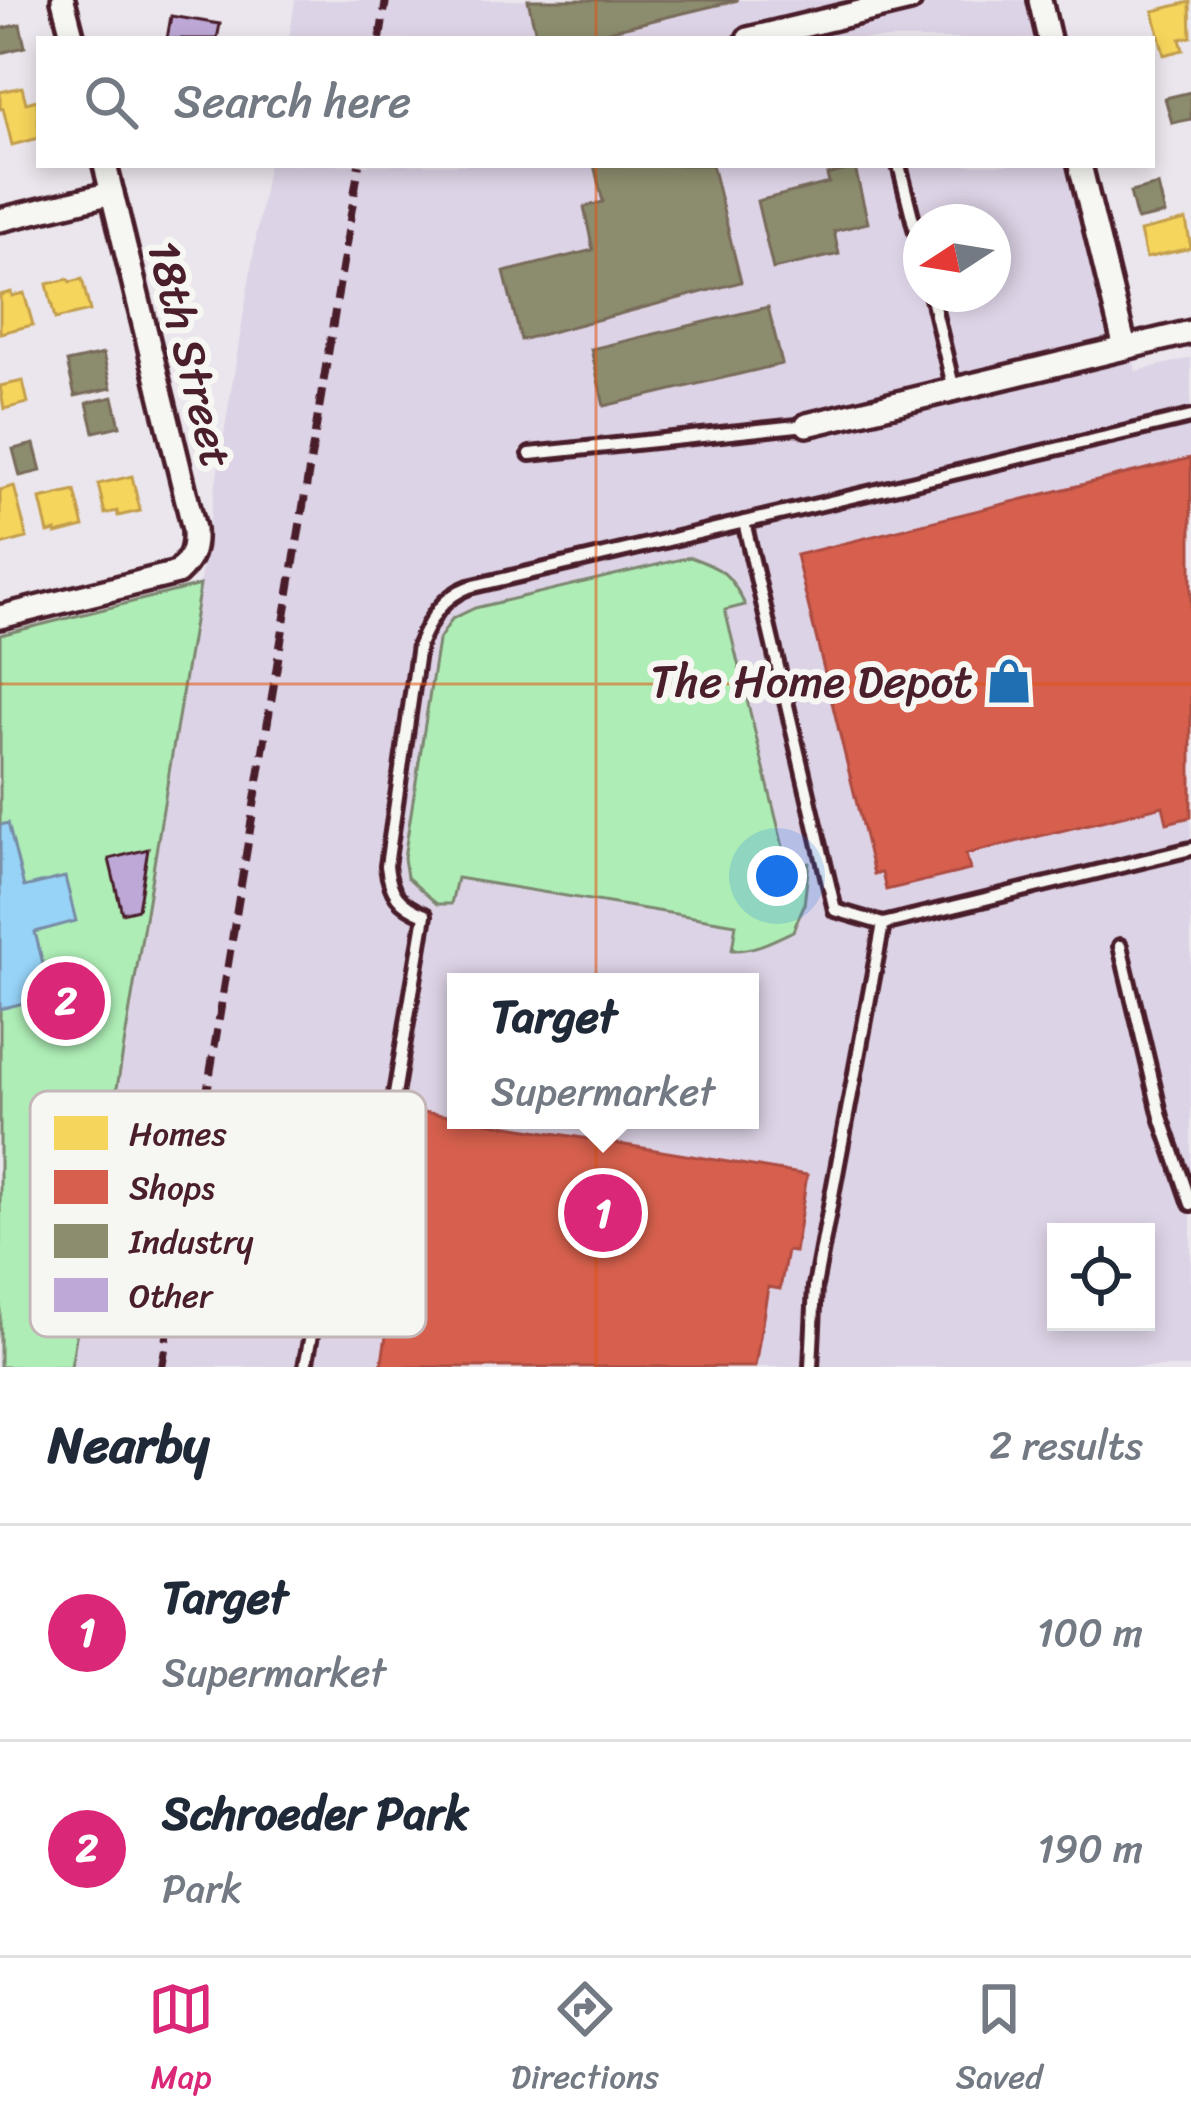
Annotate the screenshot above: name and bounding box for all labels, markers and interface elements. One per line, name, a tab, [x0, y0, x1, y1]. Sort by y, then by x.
search box	[36, 36, 1155, 168]
text: Search here	[174, 62, 411, 142]
icon: search	[78, 69, 144, 135]
north arrow	[903, 204, 1011, 312]
street label: 18th Street	[123, 232, 257, 477]
place label: The Home Depot	[651, 642, 973, 722]
shop icon: The Home Depot	[984, 656, 1034, 706]
your location	[747, 846, 807, 906]
pin: 2	[27, 956, 105, 1046]
popup	[447, 973, 759, 1129]
text: Target	[491, 977, 617, 1057]
text: Supermarket	[491, 1057, 715, 1126]
legend	[30, 1091, 426, 1337]
text: Homes	[129, 1105, 227, 1163]
text: Shops	[129, 1159, 215, 1217]
pin: 1	[564, 1168, 642, 1258]
text: Industry	[128, 1213, 253, 1271]
map controls	[1047, 1223, 1155, 1331]
button: locate	[1047, 1223, 1155, 1331]
text: Other	[129, 1267, 214, 1325]
text: Nearby	[48, 1400, 209, 1490]
text: 2 results	[989, 1411, 1143, 1480]
text: Target	[162, 1558, 288, 1638]
text: 1	[79, 1598, 95, 1667]
text: 100 m	[1037, 1598, 1143, 1667]
text: Supermarket	[162, 1638, 386, 1707]
text: Schroeder Park	[162, 1774, 469, 1854]
text: 2	[76, 1814, 98, 1883]
text: 190 m	[1038, 1814, 1143, 1883]
text: Park	[162, 1854, 242, 1923]
tab: Map	[148, 1976, 214, 2106]
tab: Directions	[511, 1976, 659, 2106]
tab: Saved	[956, 1976, 1043, 2106]

